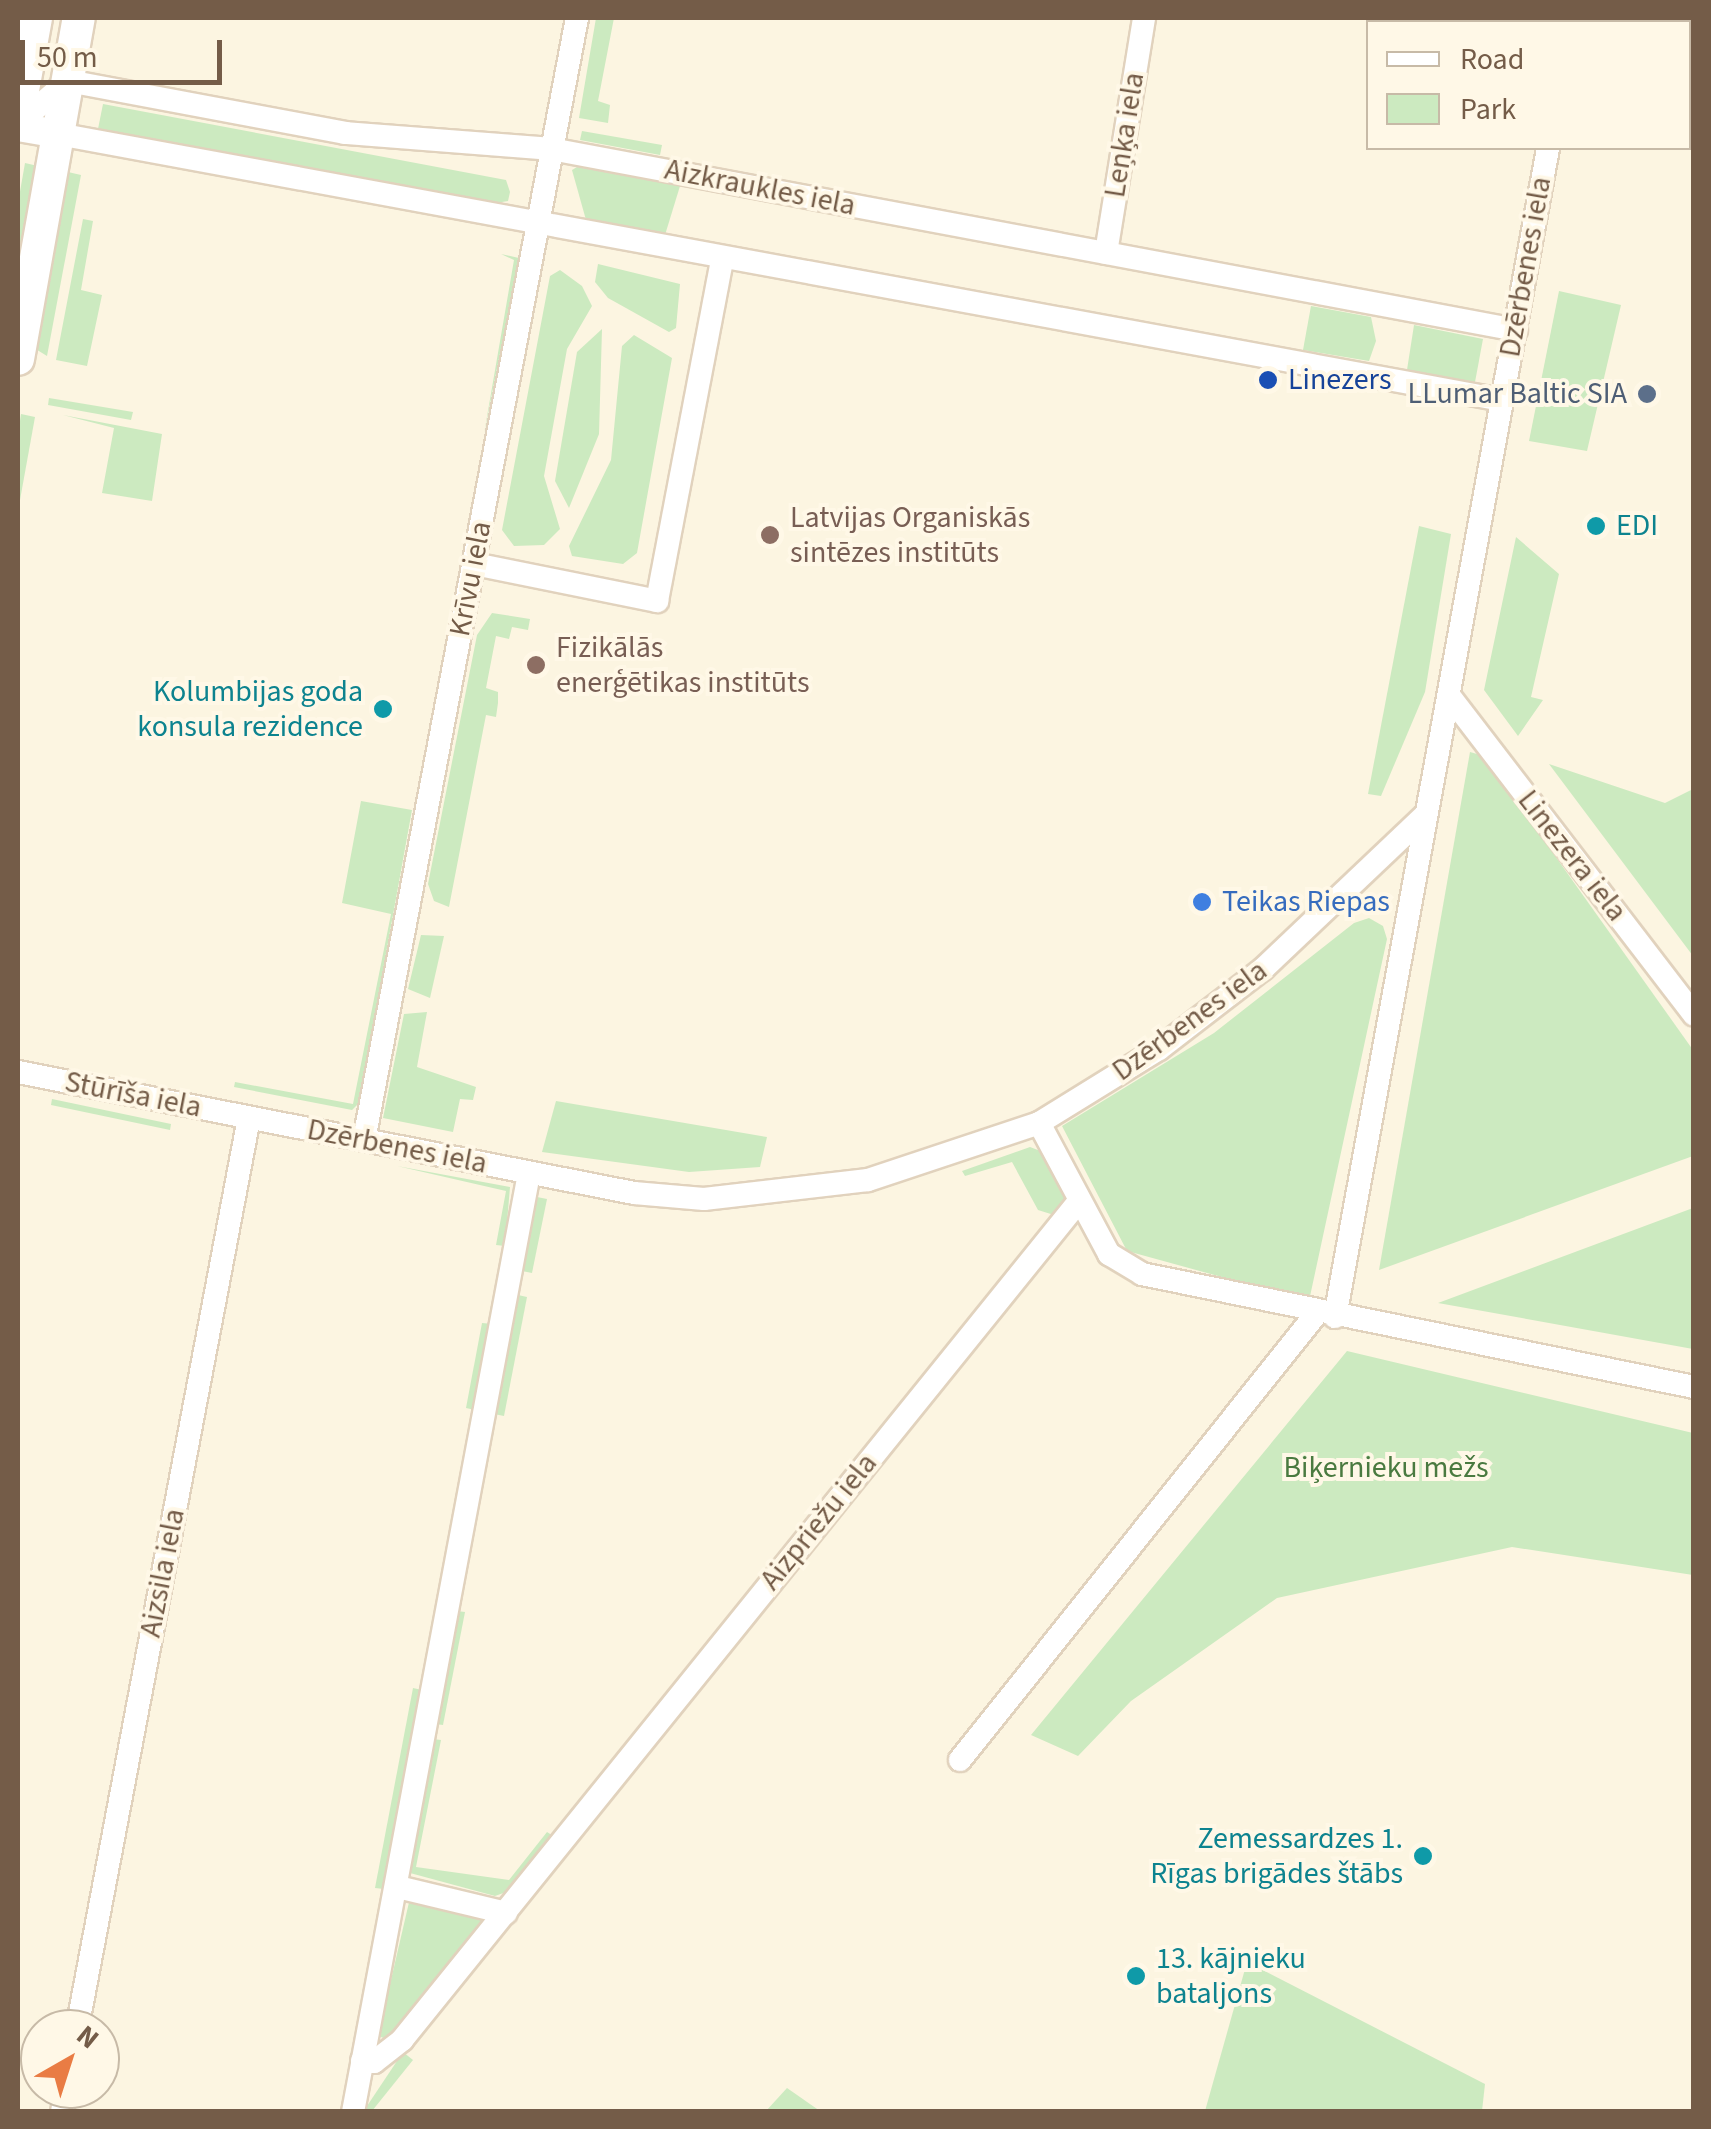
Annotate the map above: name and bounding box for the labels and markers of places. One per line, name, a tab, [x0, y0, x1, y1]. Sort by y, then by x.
place label: Linezers	[1288, 362, 1391, 398]
marker: Linezers	[1257, 369, 1279, 391]
place label: LLumar Baltic SIA	[1408, 376, 1627, 412]
marker: LLumar Baltic SIA	[1636, 383, 1658, 405]
place label: Latvijas Organiskās sintēzes institūts	[790, 500, 1030, 570]
place label: EDI	[1616, 508, 1658, 544]
marker: EDI	[1585, 515, 1607, 537]
marker: Latvijas Organiskās sintēzes institūts	[759, 524, 781, 546]
place label: Fizikālās enerģētikas institūts	[556, 630, 809, 700]
marker: Fizikālās enerģētikas institūts	[525, 654, 547, 676]
place label: Kolumbijas goda konsula rezidence	[137, 674, 363, 744]
marker: Kolumbijas goda konsula rezidence	[372, 698, 394, 720]
place label: Teikas Riepas	[1222, 884, 1390, 920]
marker: Teikas Riepas	[1191, 891, 1213, 913]
place label: Zemessardzes 1. Rīgas brigādes štābs	[1150, 1821, 1403, 1892]
marker: Zemessardzes 1. Rīgas brigādes štābs	[1412, 1845, 1434, 1867]
place label: 13. kājnieku bataljons	[1156, 1941, 1306, 2012]
marker: 13. kājnieku bataljons	[1125, 1965, 1147, 1987]

